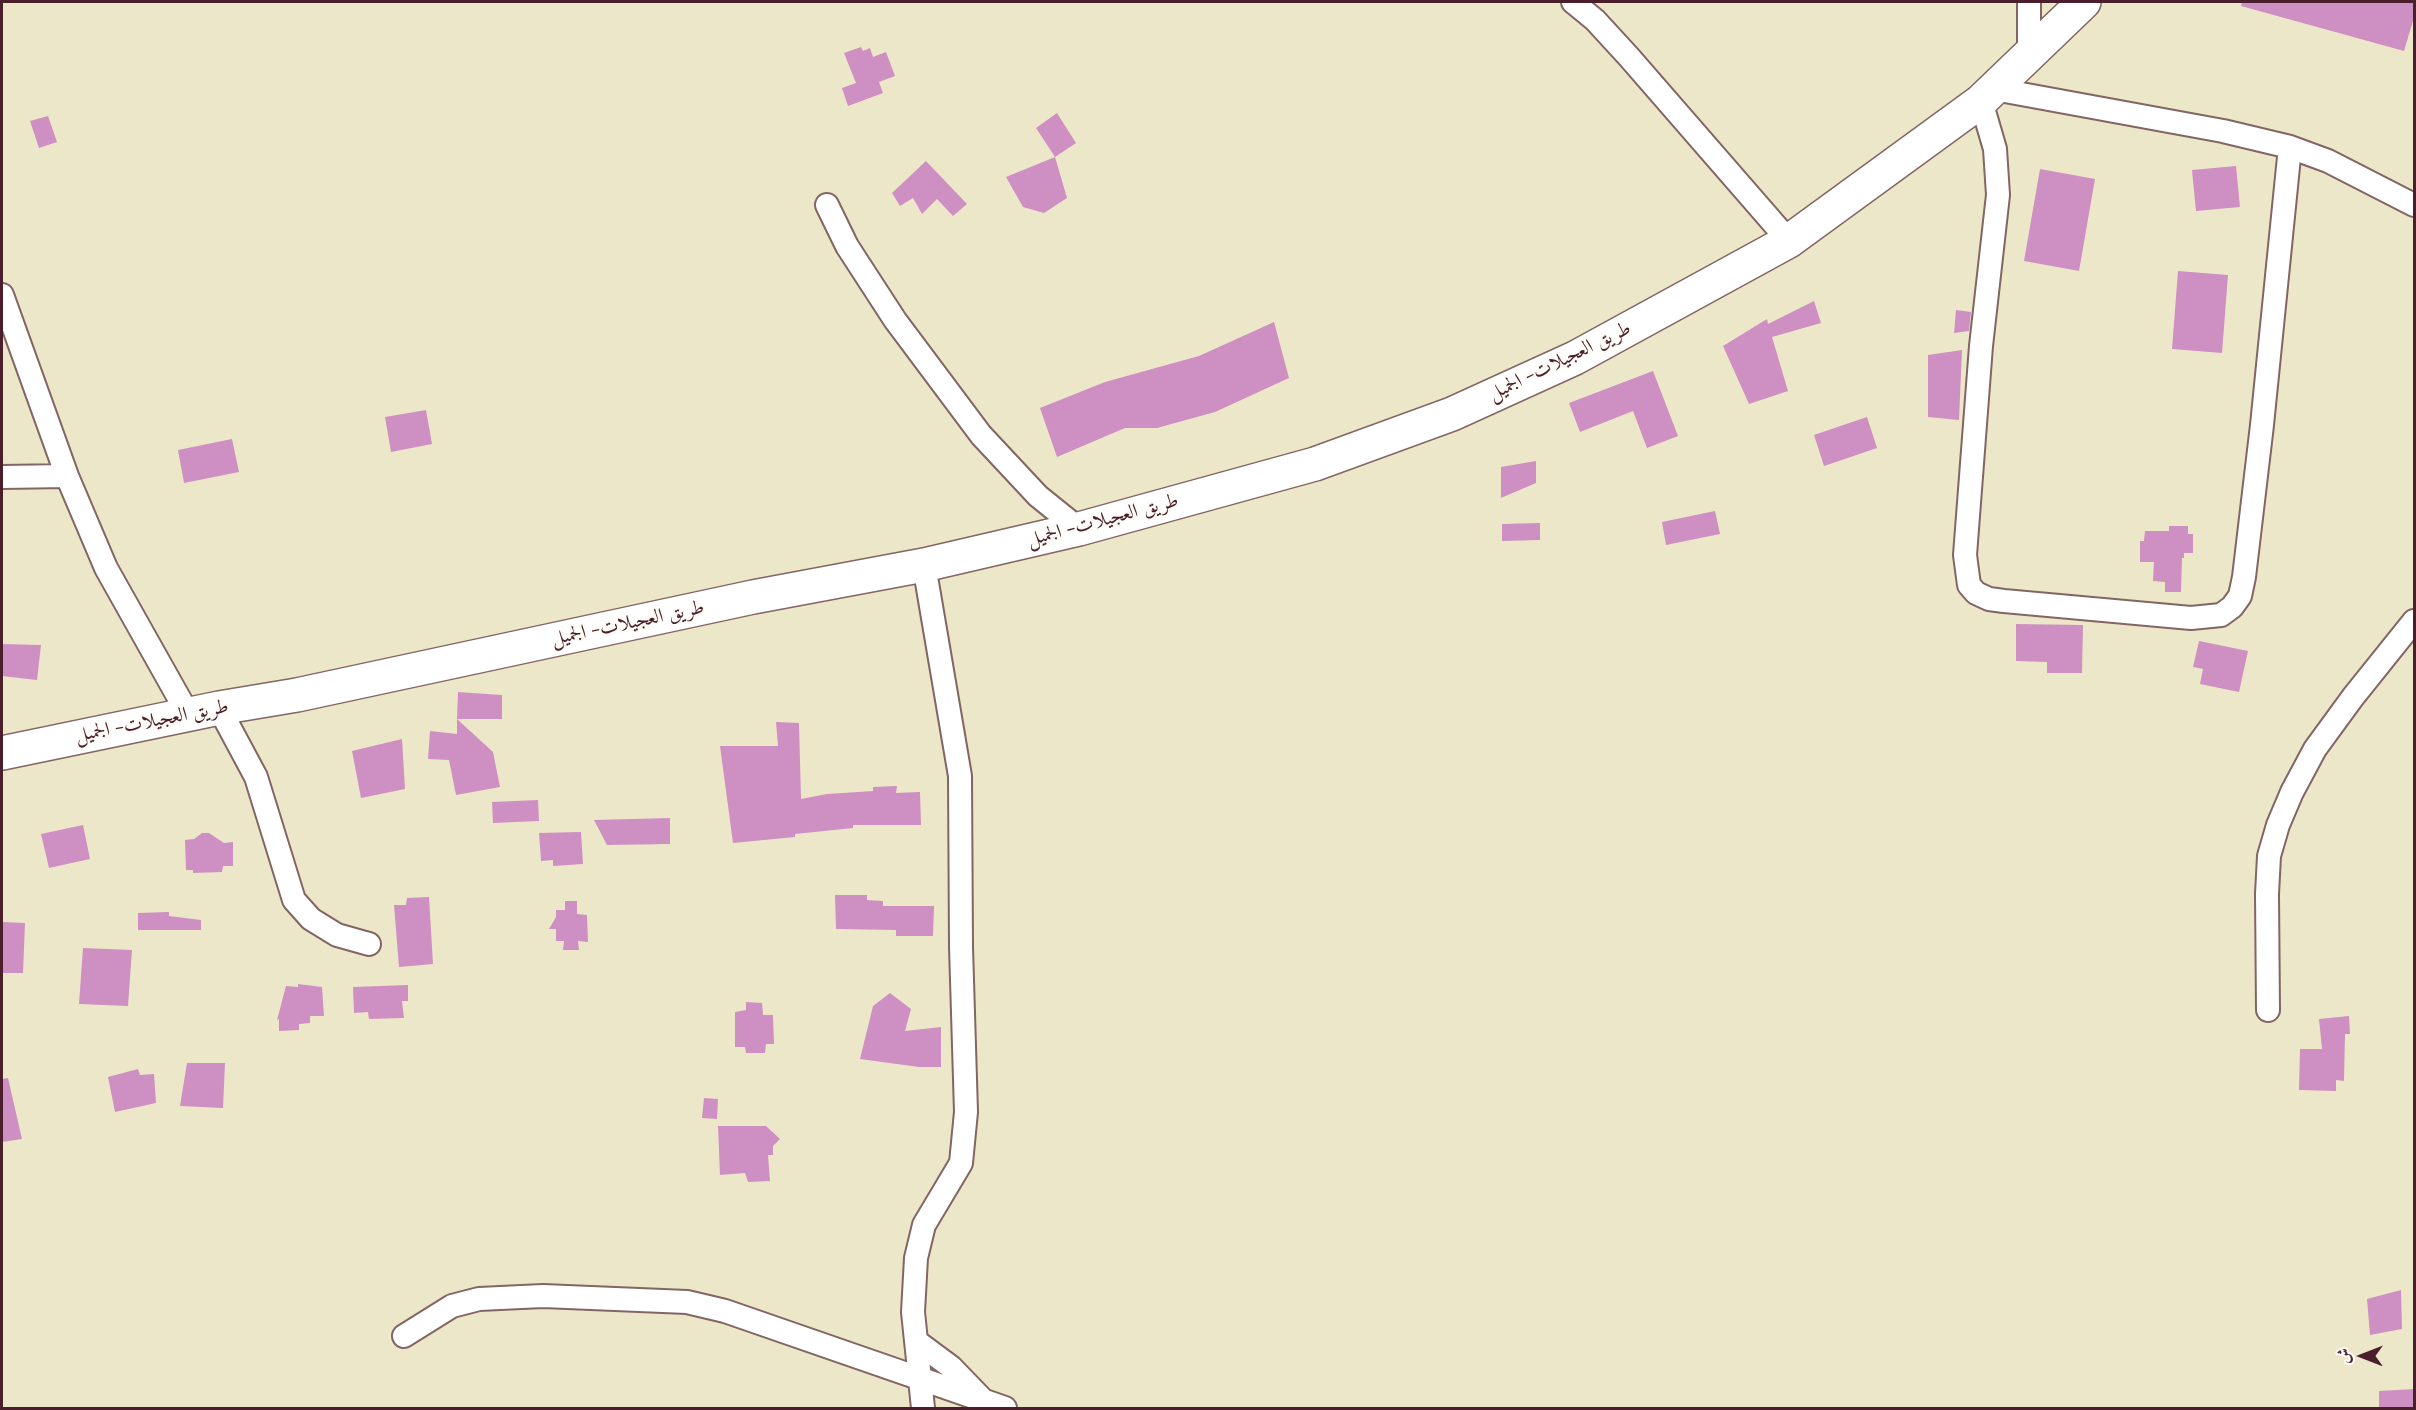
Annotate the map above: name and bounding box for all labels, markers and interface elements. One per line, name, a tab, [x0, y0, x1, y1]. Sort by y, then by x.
street label: طريق العجيلات- الجميل	[1485, 317, 1635, 407]
street label: طريق العجيلات- الجميل	[1025, 489, 1181, 553]
street label: طريق العجيلات- الجميل	[549, 596, 707, 652]
street label: طريق العجيلات- الجميل	[73, 695, 231, 749]
north arrow	[2332, 1326, 2392, 1386]
text: ش	[2333, 1348, 2355, 1364]

